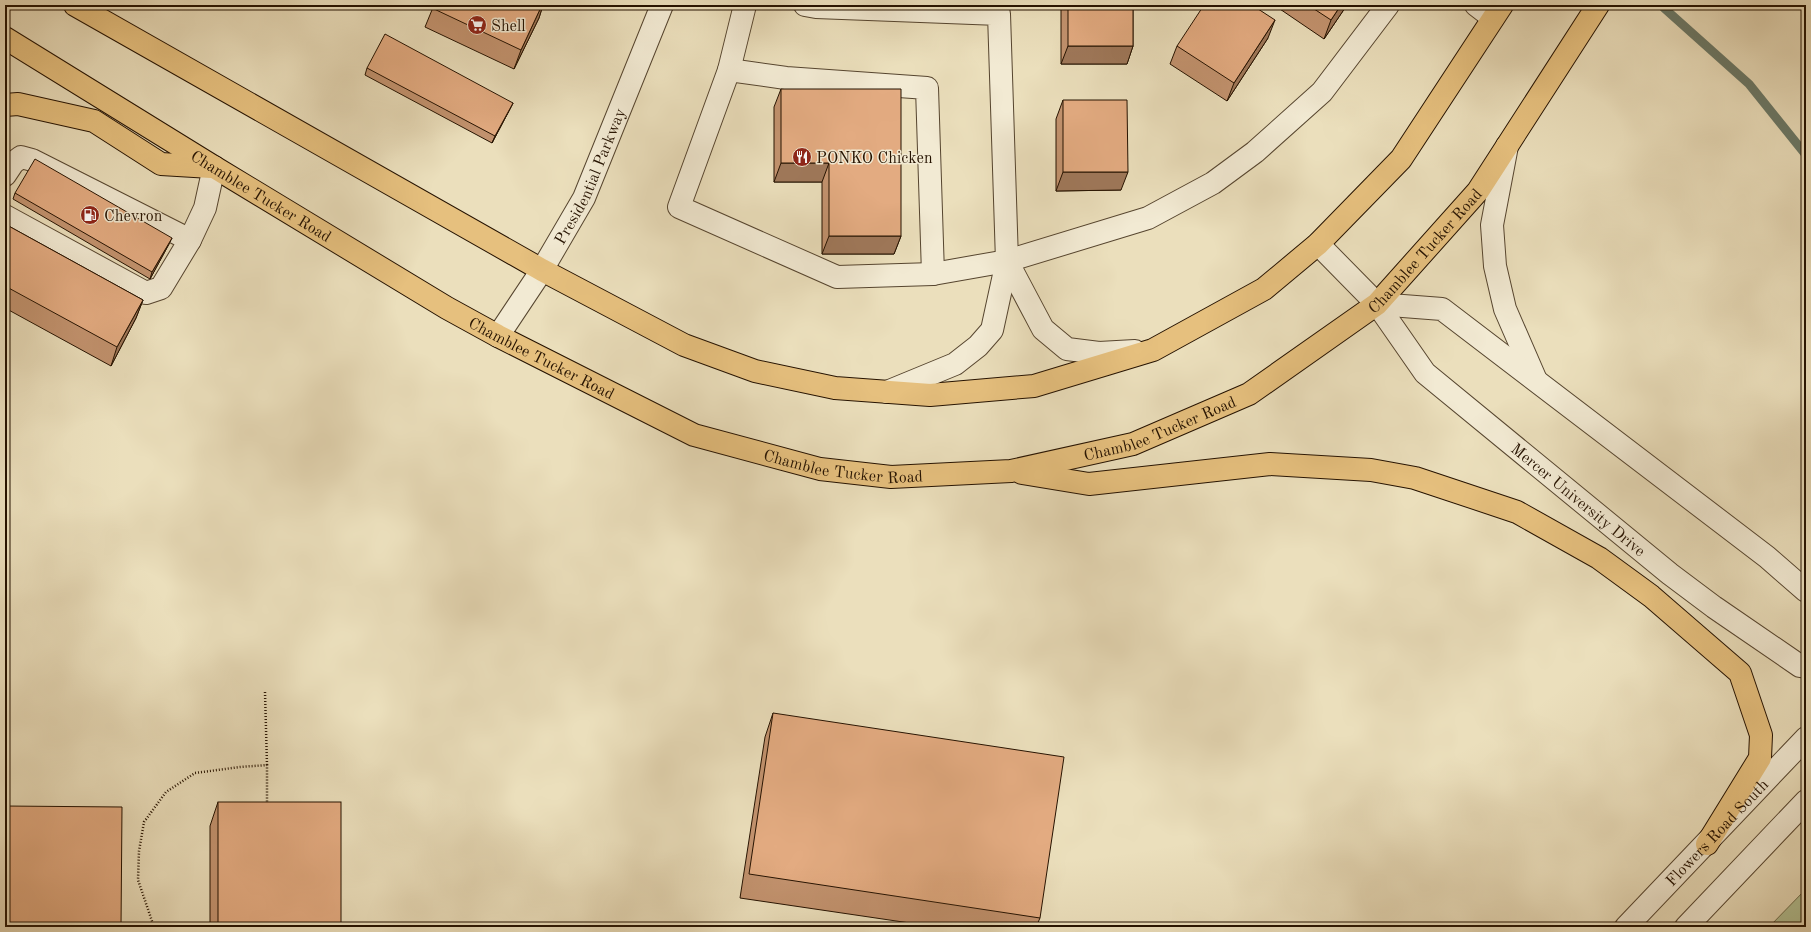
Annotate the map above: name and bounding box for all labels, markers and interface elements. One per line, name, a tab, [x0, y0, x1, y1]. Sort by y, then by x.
supermarket icon: Shell	[466, 14, 488, 36]
place label: Shell	[491, 19, 526, 35]
street label: Presidential Parkway	[553, 106, 630, 248]
restaurant icon: PONKO Chicken	[791, 146, 813, 168]
street label: Chamblee Tucker Road	[187, 149, 333, 246]
place label: PONKO Chicken	[816, 151, 933, 167]
street label: Chamblee Tucker Road	[1366, 187, 1486, 317]
fuel station icon: Chevron	[79, 204, 101, 226]
place label: Chevron	[104, 209, 163, 225]
street label: Chamblee Tucker Road	[465, 315, 616, 403]
street label: Chamblee Tucker Road	[1083, 395, 1239, 465]
street label: Mercer University Drive	[1507, 441, 1648, 560]
street label: Chamblee Tucker Road	[762, 448, 923, 487]
street label: Flowers Road South	[1663, 777, 1772, 890]

